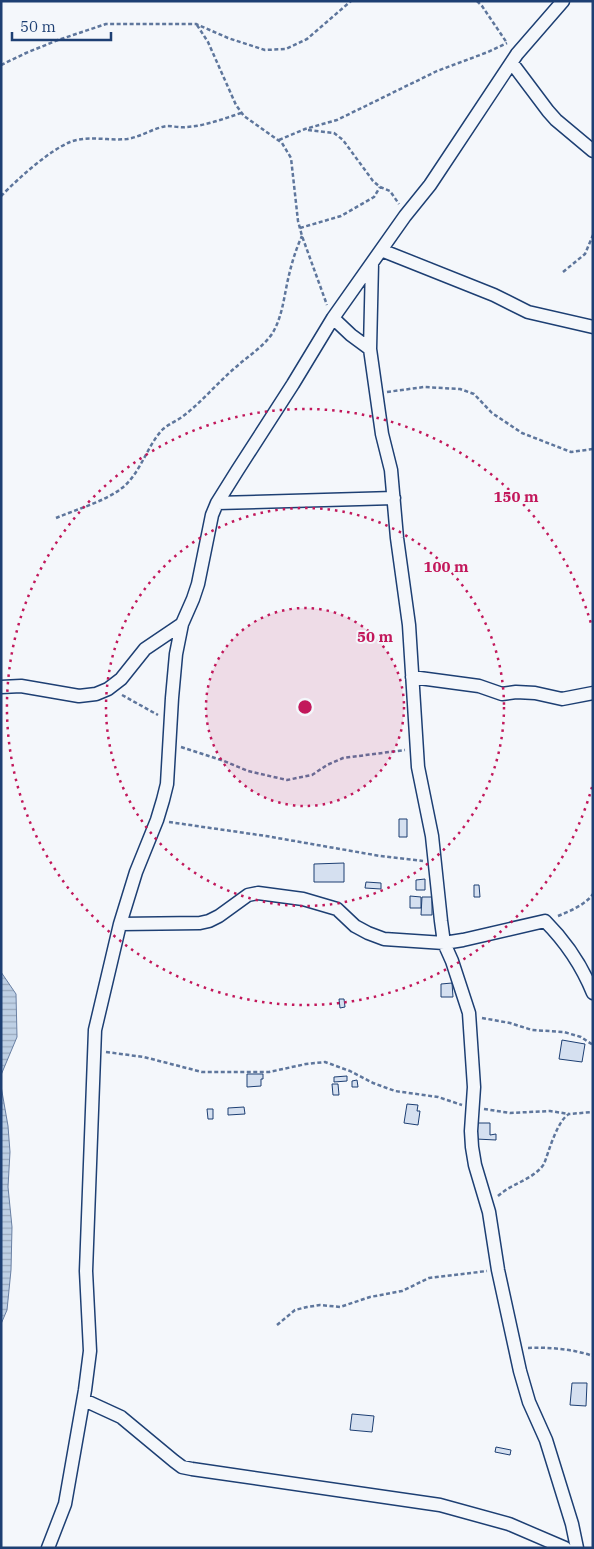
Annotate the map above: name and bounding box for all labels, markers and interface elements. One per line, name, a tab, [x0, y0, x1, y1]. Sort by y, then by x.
scale bar	[12, 10, 111, 42]
text: 50 m	[20, 17, 56, 36]
text: 150 m	[493, 487, 539, 506]
text: 100 m	[423, 557, 469, 576]
text: 50 m	[357, 627, 393, 646]
centre of rings	[296, 698, 314, 716]

